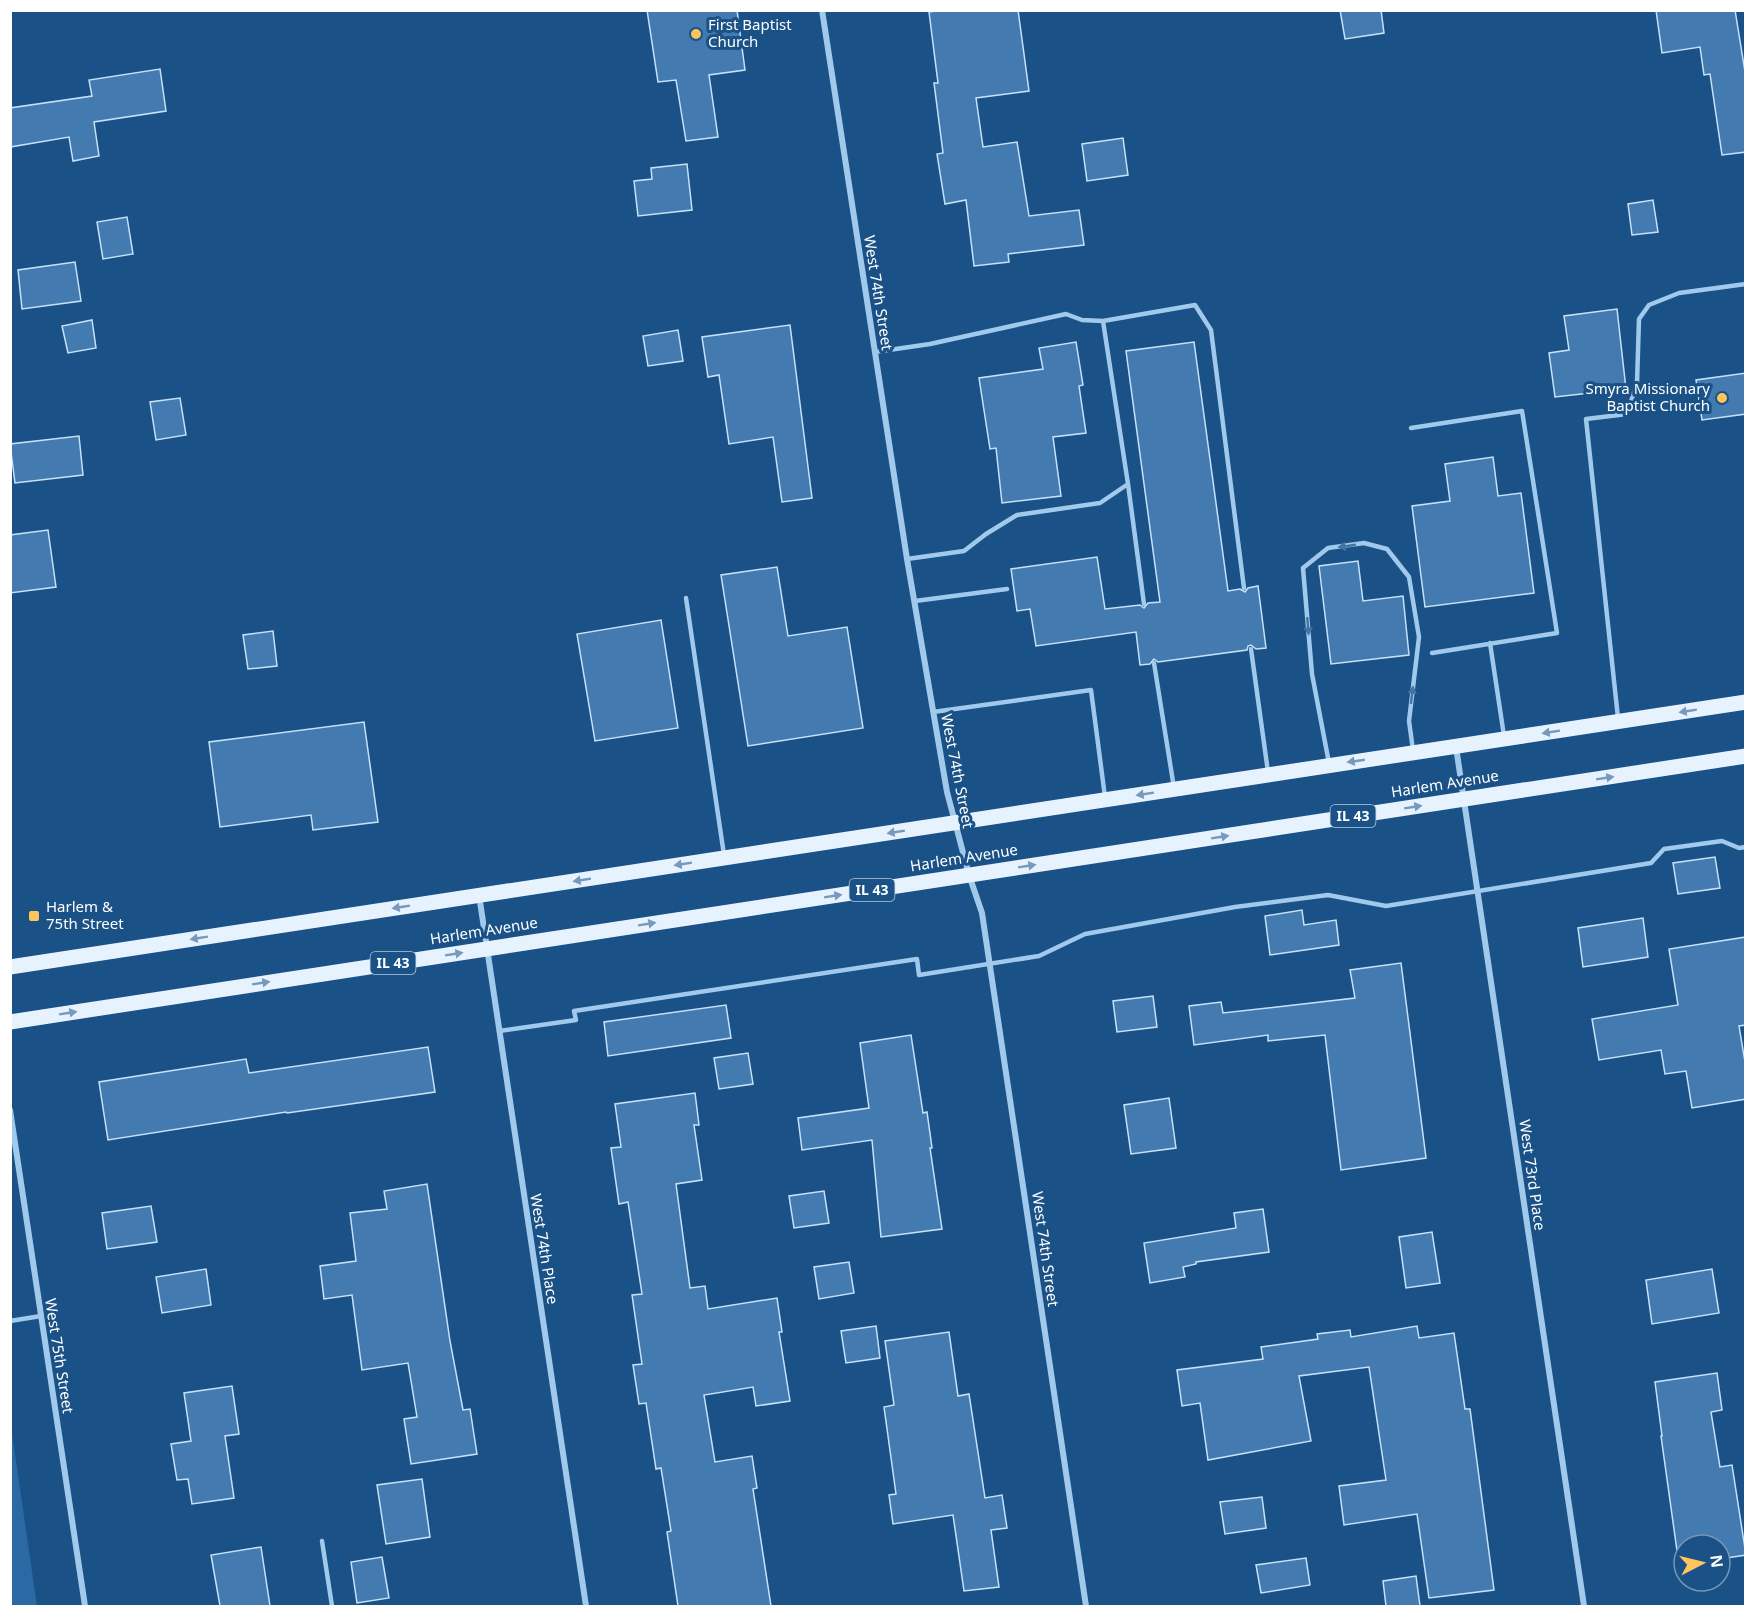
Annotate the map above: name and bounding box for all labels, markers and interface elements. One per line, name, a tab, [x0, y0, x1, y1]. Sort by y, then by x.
place label: First Baptist Church	[708, 14, 792, 51]
marker: First Baptist Church	[689, 27, 703, 41]
street label: West 74th Street	[860, 234, 898, 352]
place label: Smyra Missionary Baptist Church	[1586, 378, 1710, 415]
marker: Smyra Missionary Baptist Church	[1715, 391, 1729, 405]
one-way arrow	[1337, 541, 1356, 550]
one-way arrow	[1303, 617, 1313, 636]
one-way arrow	[1408, 685, 1417, 704]
one-way arrow	[1678, 707, 1697, 716]
street label: West 74th Street	[937, 712, 979, 830]
one-way arrow	[1541, 727, 1560, 736]
one-way arrow	[1347, 757, 1366, 766]
street label: Harlem Avenue	[1390, 765, 1500, 801]
one-way arrow	[1596, 773, 1615, 782]
one-way arrow	[1135, 789, 1154, 798]
one-way arrow	[1403, 803, 1422, 812]
road number: IL 43	[1330, 805, 1376, 827]
one-way arrow	[887, 827, 906, 836]
one-way arrow	[1211, 832, 1230, 841]
street label: Harlem Avenue	[909, 839, 1019, 875]
one-way arrow	[673, 860, 692, 869]
one-way arrow	[1018, 862, 1037, 871]
one-way arrow	[572, 875, 591, 884]
road number: IL 43	[850, 879, 894, 901]
one-way arrow	[823, 891, 842, 900]
place label: Harlem & 75th Street	[46, 896, 124, 933]
one-way arrow	[391, 903, 410, 912]
marker: Harlem & 75th Street	[27, 909, 41, 923]
street label: Harlem Avenue	[429, 912, 539, 948]
one-way arrow	[637, 920, 656, 929]
one-way arrow	[190, 934, 209, 943]
one-way arrow	[445, 949, 464, 958]
road number: IL 43	[370, 952, 416, 974]
one-way arrow	[252, 979, 271, 988]
one-way arrow	[59, 1008, 78, 1017]
street label: West 73rd Place	[1515, 1118, 1551, 1232]
street label: West 74th Street	[1028, 1190, 1064, 1308]
street label: West 74th Place	[526, 1192, 564, 1305]
street label: West 75th Street	[41, 1297, 79, 1415]
north arrow	[1672, 1533, 1732, 1593]
text: N	[1705, 1553, 1729, 1569]

